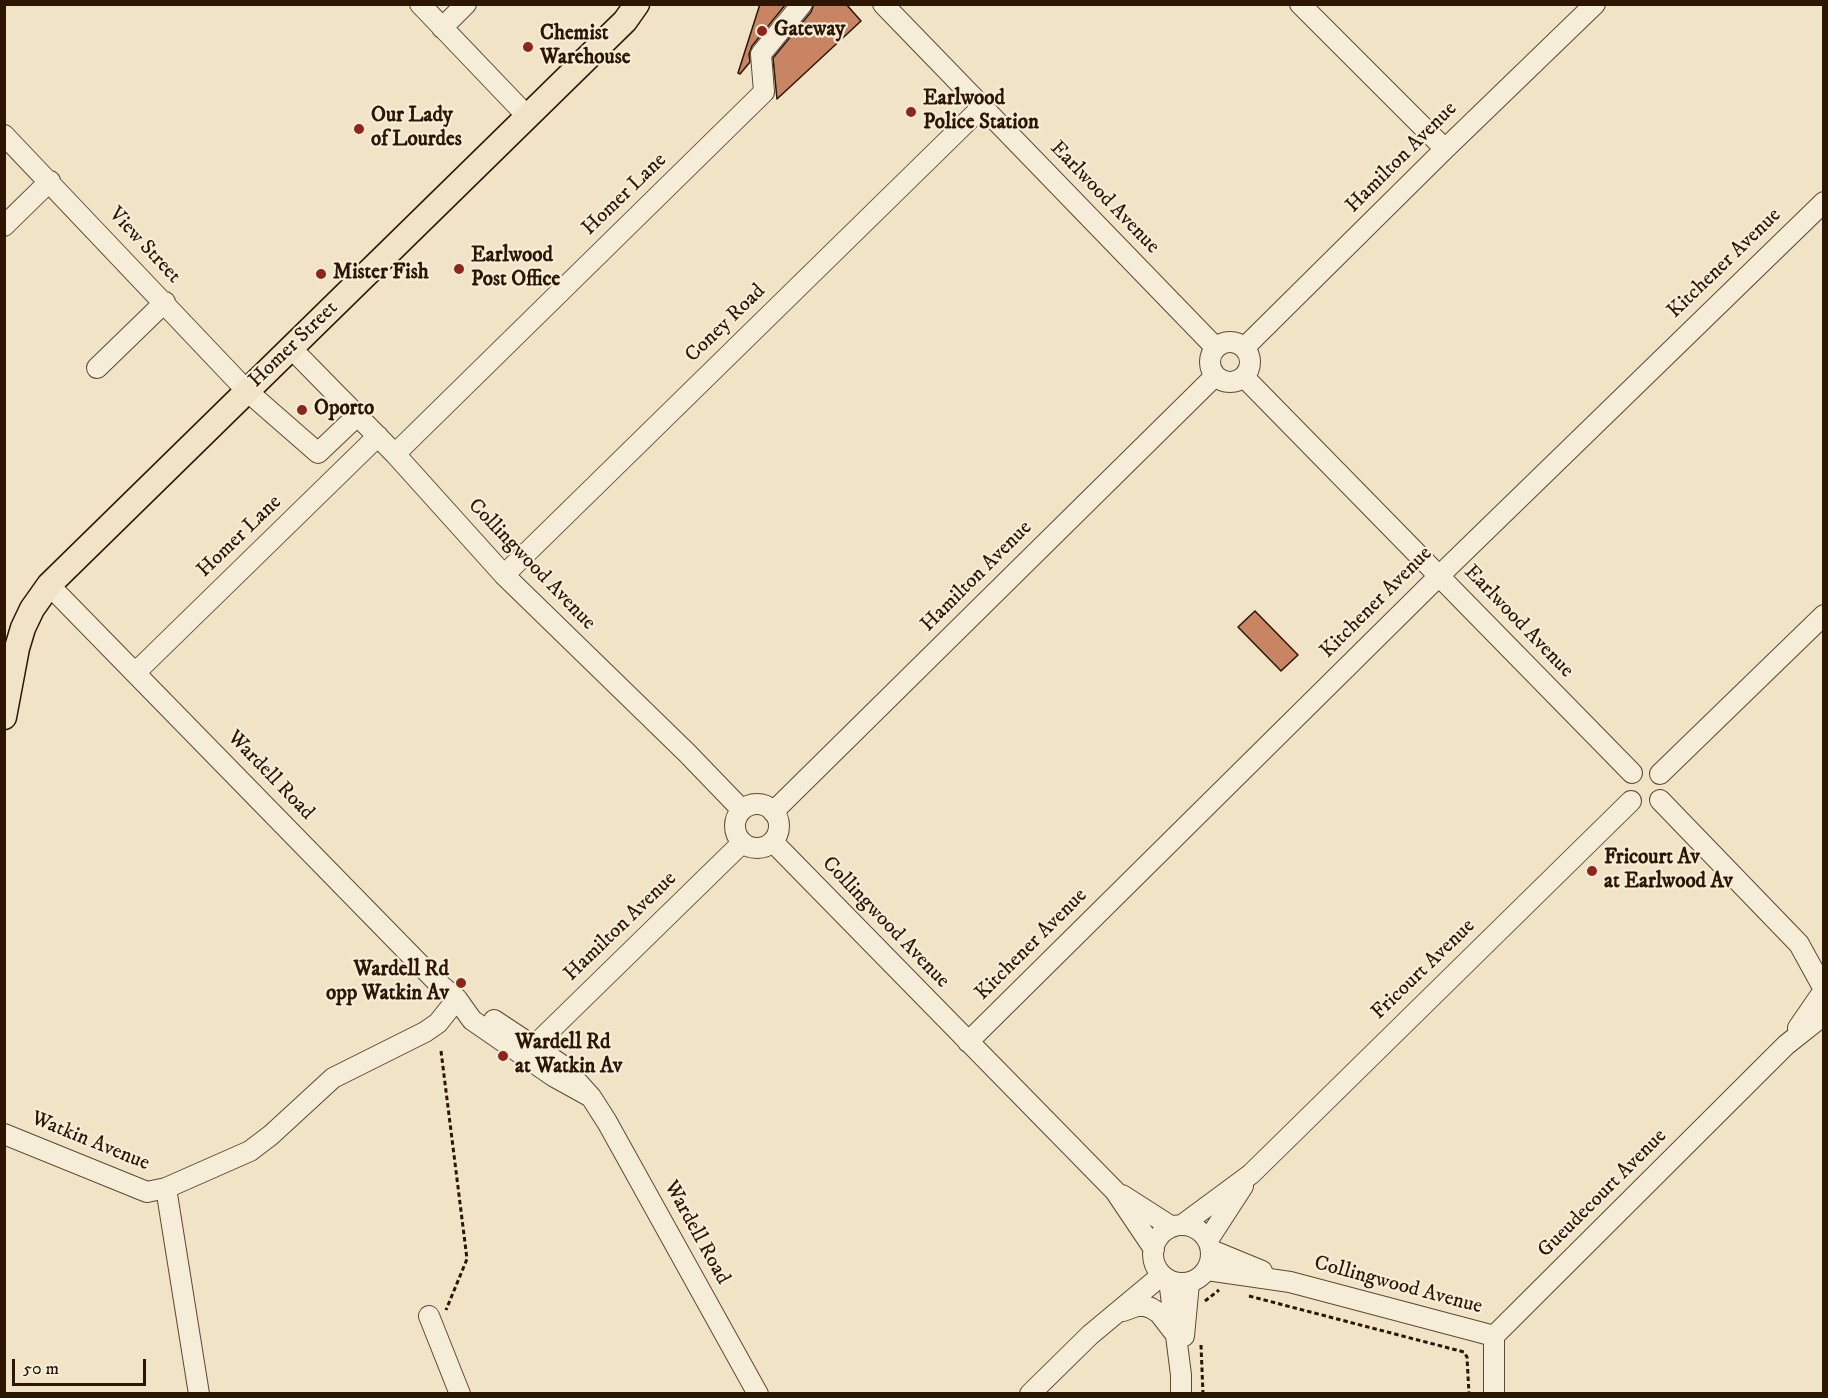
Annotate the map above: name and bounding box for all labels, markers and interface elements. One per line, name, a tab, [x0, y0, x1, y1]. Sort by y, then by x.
place label: Gateway	[774, 18, 845, 44]
place label: Chemist Warehouse	[540, 22, 630, 72]
marker: Gateway	[755, 24, 769, 38]
marker: Chemist Warehouse	[521, 40, 535, 54]
place label: Earlwood Police Station	[923, 87, 1039, 137]
street label: Hamilton Avenue	[1341, 97, 1463, 219]
place label: Our Lady of Lourdes	[371, 104, 462, 154]
marker: Earlwood Police Station	[904, 105, 918, 119]
marker: Our Lady of Lourdes	[352, 122, 366, 136]
street label: Earlwood Avenue	[1044, 136, 1164, 260]
street label: Homer Lane	[577, 148, 673, 242]
street label: View Street	[102, 203, 186, 289]
street label: Kitchener Avenue	[1663, 204, 1787, 324]
place label: Earlwood Post Office	[471, 244, 560, 294]
place label: Mister Fish	[333, 261, 429, 287]
marker: Earlwood Post Office	[452, 262, 466, 276]
marker: Mister Fish	[314, 267, 328, 281]
street label: Coney Road	[681, 280, 771, 368]
street label: Homer Street	[244, 296, 344, 394]
place label: Oporto	[314, 397, 374, 423]
marker: Oporto	[295, 403, 309, 417]
street label: Homer Lane	[192, 490, 288, 584]
street label: Collingwood Avenue	[462, 494, 600, 636]
street label: Hamilton Avenue	[916, 516, 1038, 638]
street label: Kitchener Avenue	[1316, 542, 1438, 664]
street label: Earlwood Avenue	[1458, 560, 1578, 684]
street label: Wardell Road	[221, 726, 319, 826]
place label: Fricourt Av at Earlwood Av	[1604, 846, 1733, 896]
street label: Collingwood Avenue	[816, 852, 954, 994]
marker: Fricourt Av at Earlwood Av	[1585, 864, 1599, 878]
street label: Hamilton Avenue	[559, 867, 683, 987]
street label: Kitchener Avenue	[971, 884, 1093, 1006]
street label: Fricourt Avenue	[1367, 914, 1481, 1026]
place label: Wardell Rd opp Watkin Av	[326, 958, 449, 1008]
marker: Wardell Rd opp Watkin Av	[454, 976, 468, 990]
place label: Wardell Rd at Watkin Av	[515, 1031, 622, 1081]
marker: Wardell Rd at Watkin Av	[496, 1049, 510, 1063]
street label: Watkin Avenue	[27, 1107, 153, 1177]
street label: Gueudecourt Avenue	[1533, 1124, 1673, 1264]
street label: Wardell Road	[657, 1177, 735, 1289]
street label: Collingwood Avenue	[1311, 1251, 1485, 1321]
scale bar	[15, 1347, 148, 1385]
text: 50 m	[23, 1358, 59, 1380]

